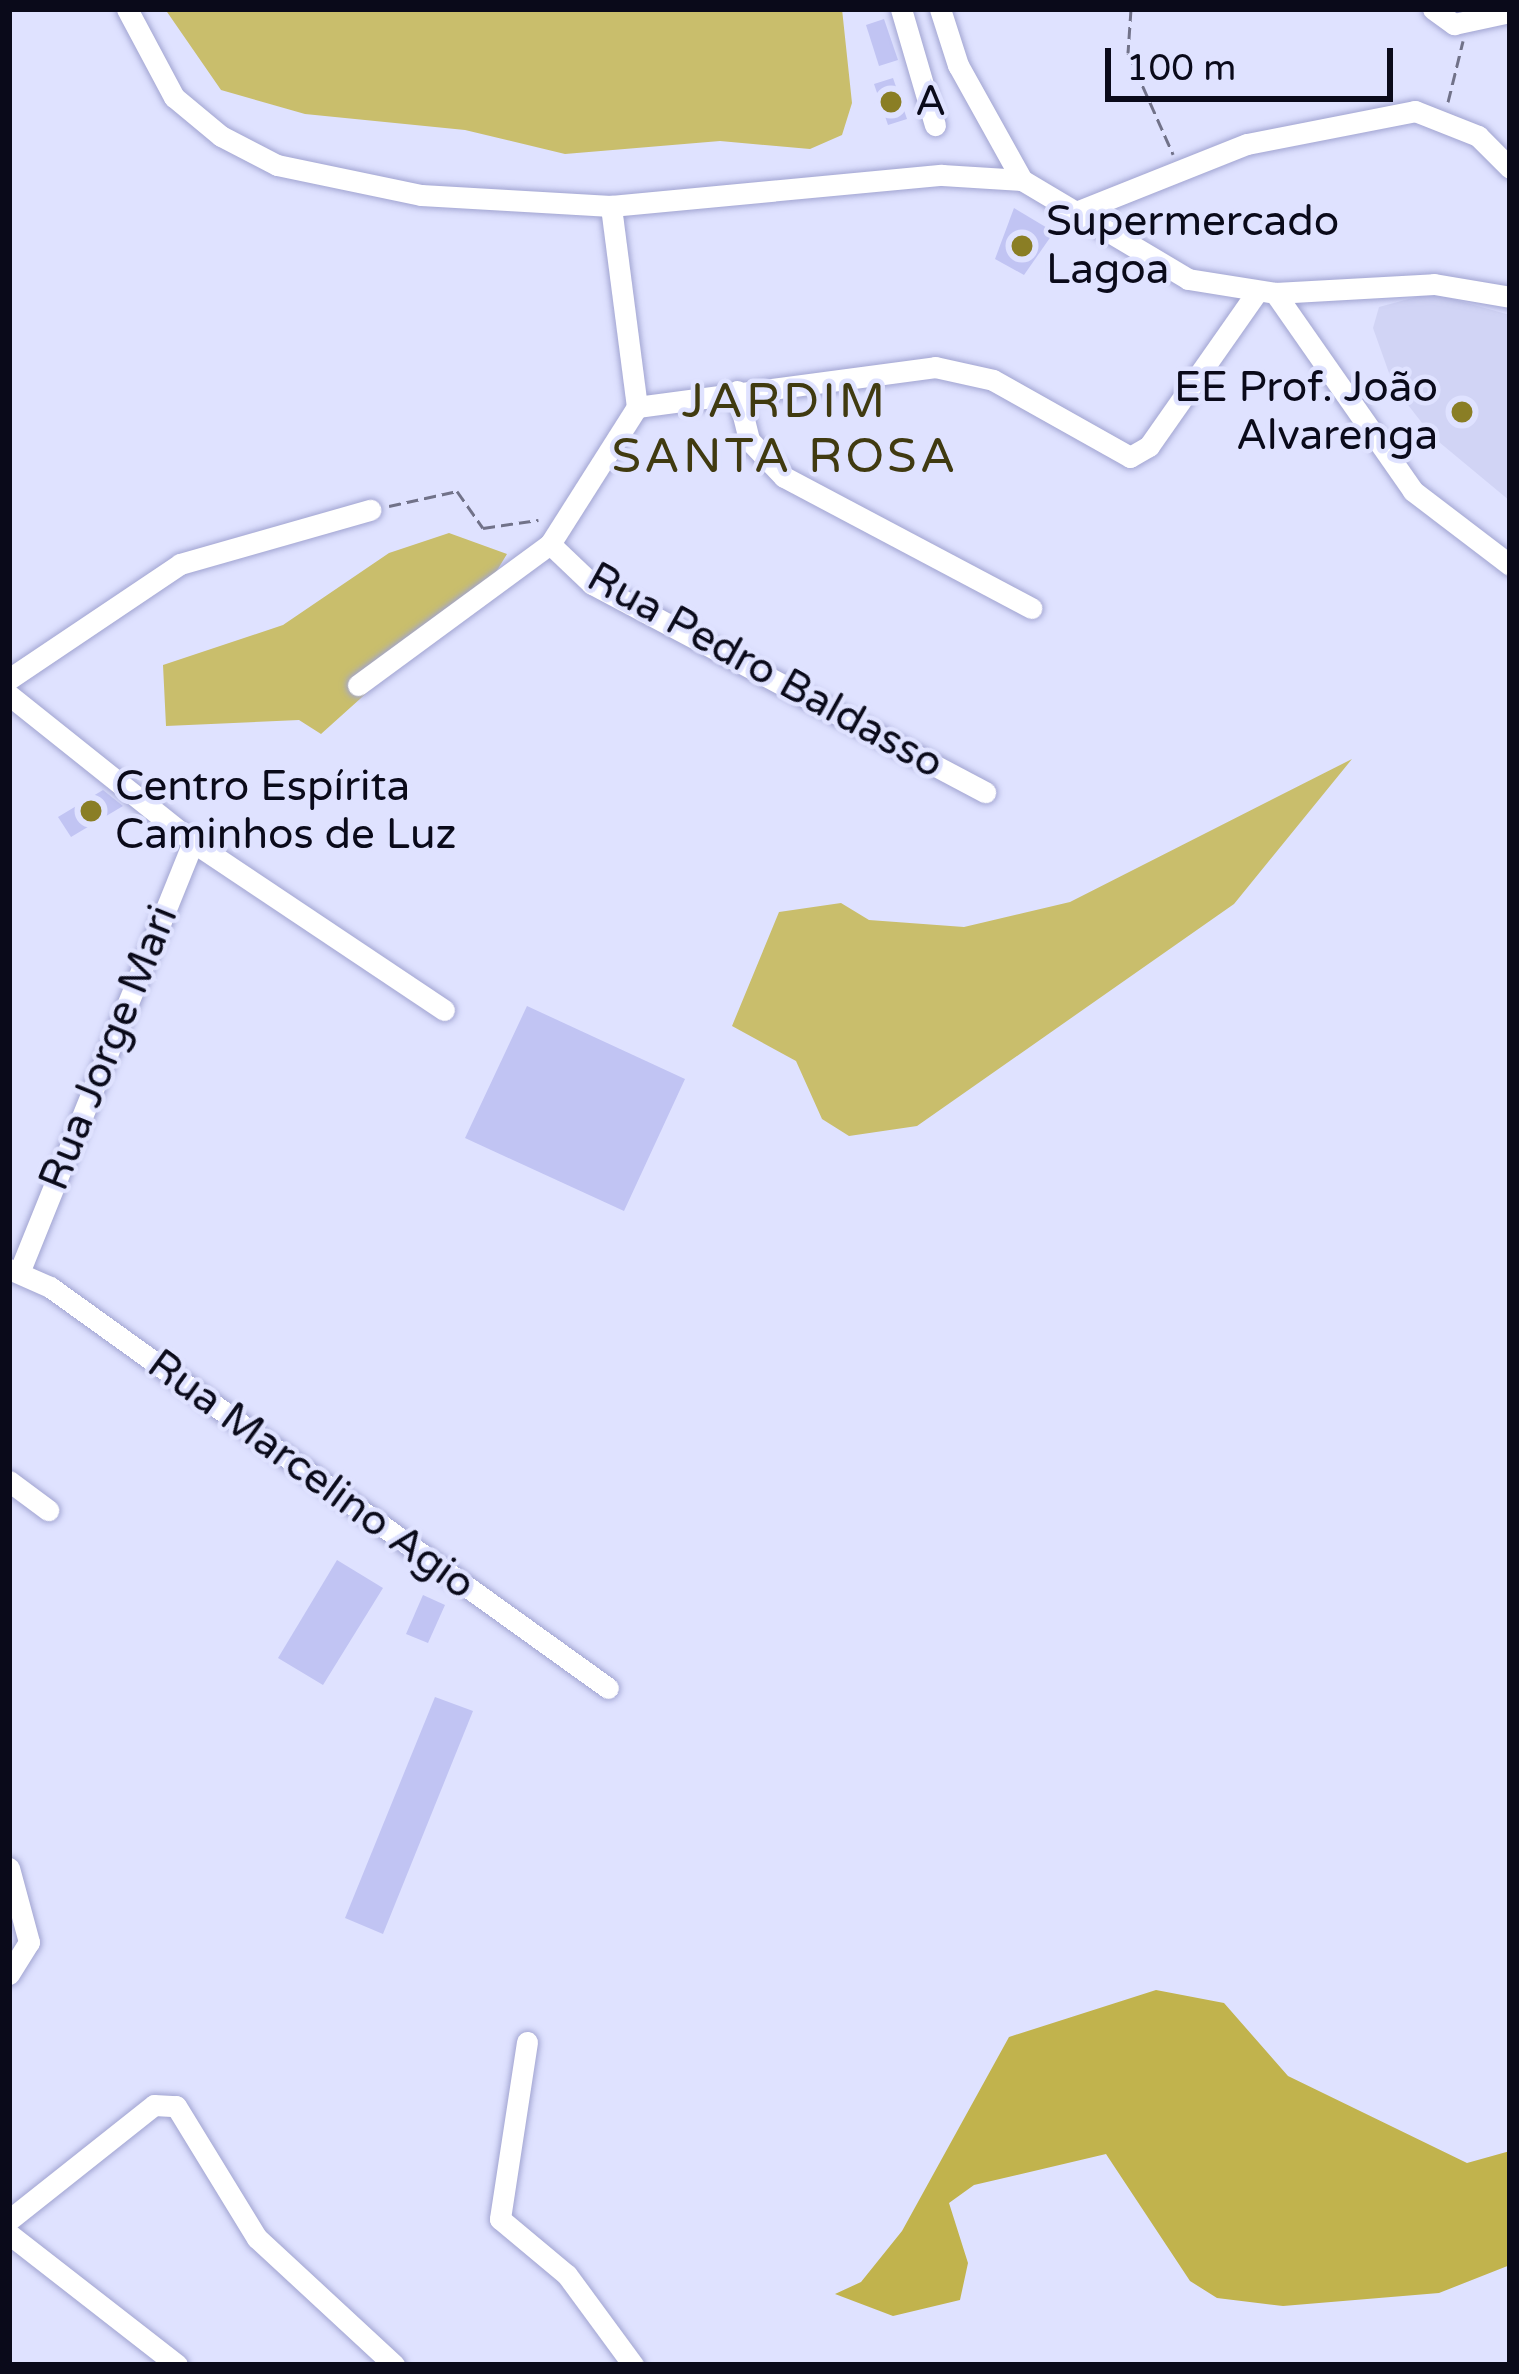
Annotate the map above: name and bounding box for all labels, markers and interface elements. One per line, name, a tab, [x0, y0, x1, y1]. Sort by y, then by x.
scale bar	[1111, 24, 1399, 98]
text: 100 m	[1126, 47, 1236, 90]
place label: A	[915, 77, 946, 127]
marker: A	[878, 89, 904, 115]
place label: Supermercado Lagoa	[1046, 197, 1339, 296]
marker: Supermercado Lagoa	[1009, 233, 1035, 259]
place label: EE Prof. João Alvarenga	[1174, 363, 1438, 462]
district label: JARDIM SANTA ROSA	[612, 373, 958, 486]
marker: EE Prof. João Alvarenga	[1449, 399, 1475, 425]
street label: Rua Pedro Baldasso	[578, 552, 952, 790]
place label: Centro Espírita Caminhos de Luz	[115, 762, 456, 860]
marker: Centro Espírita Caminhos de Luz	[78, 798, 104, 824]
street label: Rua Jorge Mari	[29, 898, 189, 1198]
street label: Rua Marcelino Agio	[138, 1339, 484, 1611]

